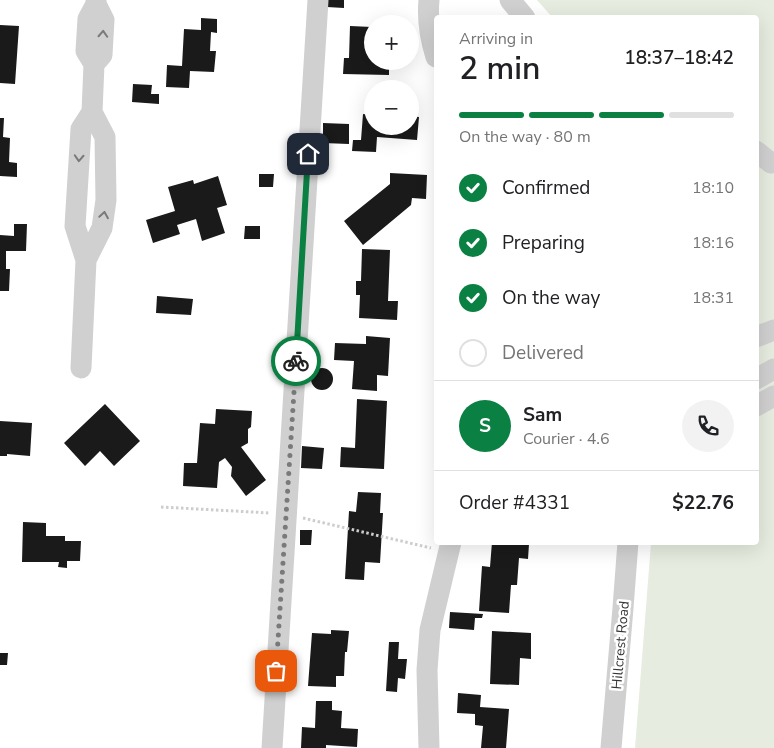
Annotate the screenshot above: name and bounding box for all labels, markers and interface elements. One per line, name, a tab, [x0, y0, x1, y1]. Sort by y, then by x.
map controls	[364, 15, 419, 135]
button: +	[364, 15, 419, 70]
text: Arriving in	[459, 28, 533, 50]
one-way arrow	[98, 30, 108, 38]
text: 18:37–18:42	[624, 45, 734, 71]
text: 2 min	[459, 47, 541, 90]
button: −	[364, 80, 419, 135]
text: On the way · 80 m	[459, 126, 591, 148]
pin	[287, 133, 329, 175]
icon: home	[294, 140, 322, 168]
one-way arrow	[74, 154, 85, 162]
icon: check	[459, 174, 487, 202]
text: Confirmed	[502, 175, 590, 201]
text: 18:10	[692, 177, 734, 199]
one-way arrow	[98, 211, 109, 219]
icon: check	[459, 229, 487, 257]
text: Preparing	[502, 230, 585, 256]
text: 18:16	[692, 232, 734, 254]
icon: check	[459, 284, 487, 312]
text: On the way	[502, 285, 600, 311]
text: 18:31	[692, 287, 734, 309]
courier	[271, 336, 321, 386]
text: Delivered	[502, 340, 584, 366]
icon: bike	[282, 347, 310, 375]
button: phone	[682, 400, 734, 452]
text: Sam	[523, 402, 562, 428]
text: S	[479, 413, 491, 439]
text: Courier · 4.6	[523, 428, 609, 450]
text: Order #4331	[459, 490, 570, 516]
text: $22.76	[672, 490, 734, 516]
street label: Hillcrest Road	[607, 600, 634, 690]
pin	[255, 650, 297, 692]
icon: bag	[262, 657, 290, 685]

